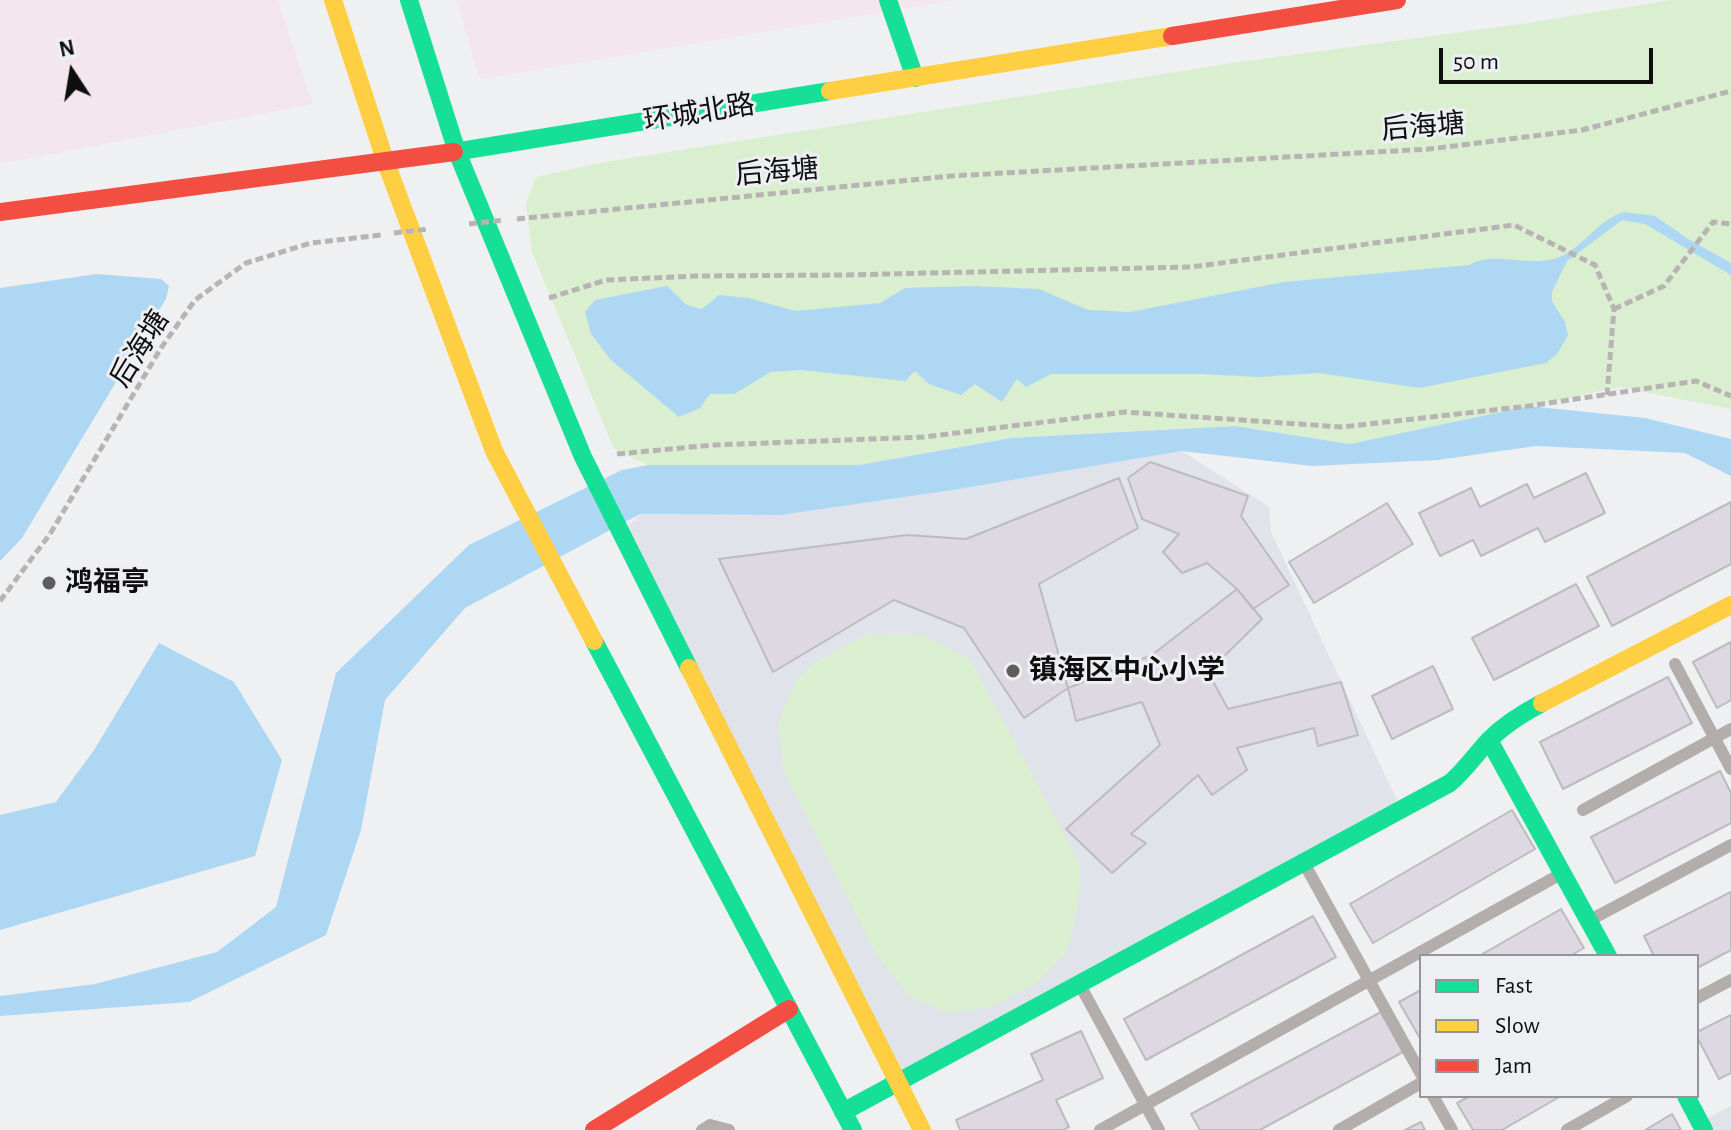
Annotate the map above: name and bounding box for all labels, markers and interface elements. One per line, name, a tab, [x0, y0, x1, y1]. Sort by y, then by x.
north arrow	[32, 32, 112, 112]
scale bar	[1443, 32, 1657, 82]
text: N	[57, 36, 77, 61]
text: 50 m	[1453, 50, 1499, 74]
street label: 环城北路	[641, 88, 757, 138]
street label: 后海塘	[1380, 107, 1466, 147]
street label: 后海塘	[734, 152, 820, 192]
street label: 后海塘	[103, 304, 177, 394]
place label: 鸿福亭	[65, 566, 149, 600]
marker: 鸿福亭	[40, 574, 58, 592]
place label: 镇海区中心小学	[1029, 654, 1225, 688]
marker: 镇海区中心小学	[1004, 662, 1022, 680]
legend	[1419, 954, 1699, 1098]
text: Fast	[1495, 974, 1532, 998]
text: Slow	[1495, 1014, 1540, 1038]
text: Jam	[1495, 1054, 1532, 1078]

